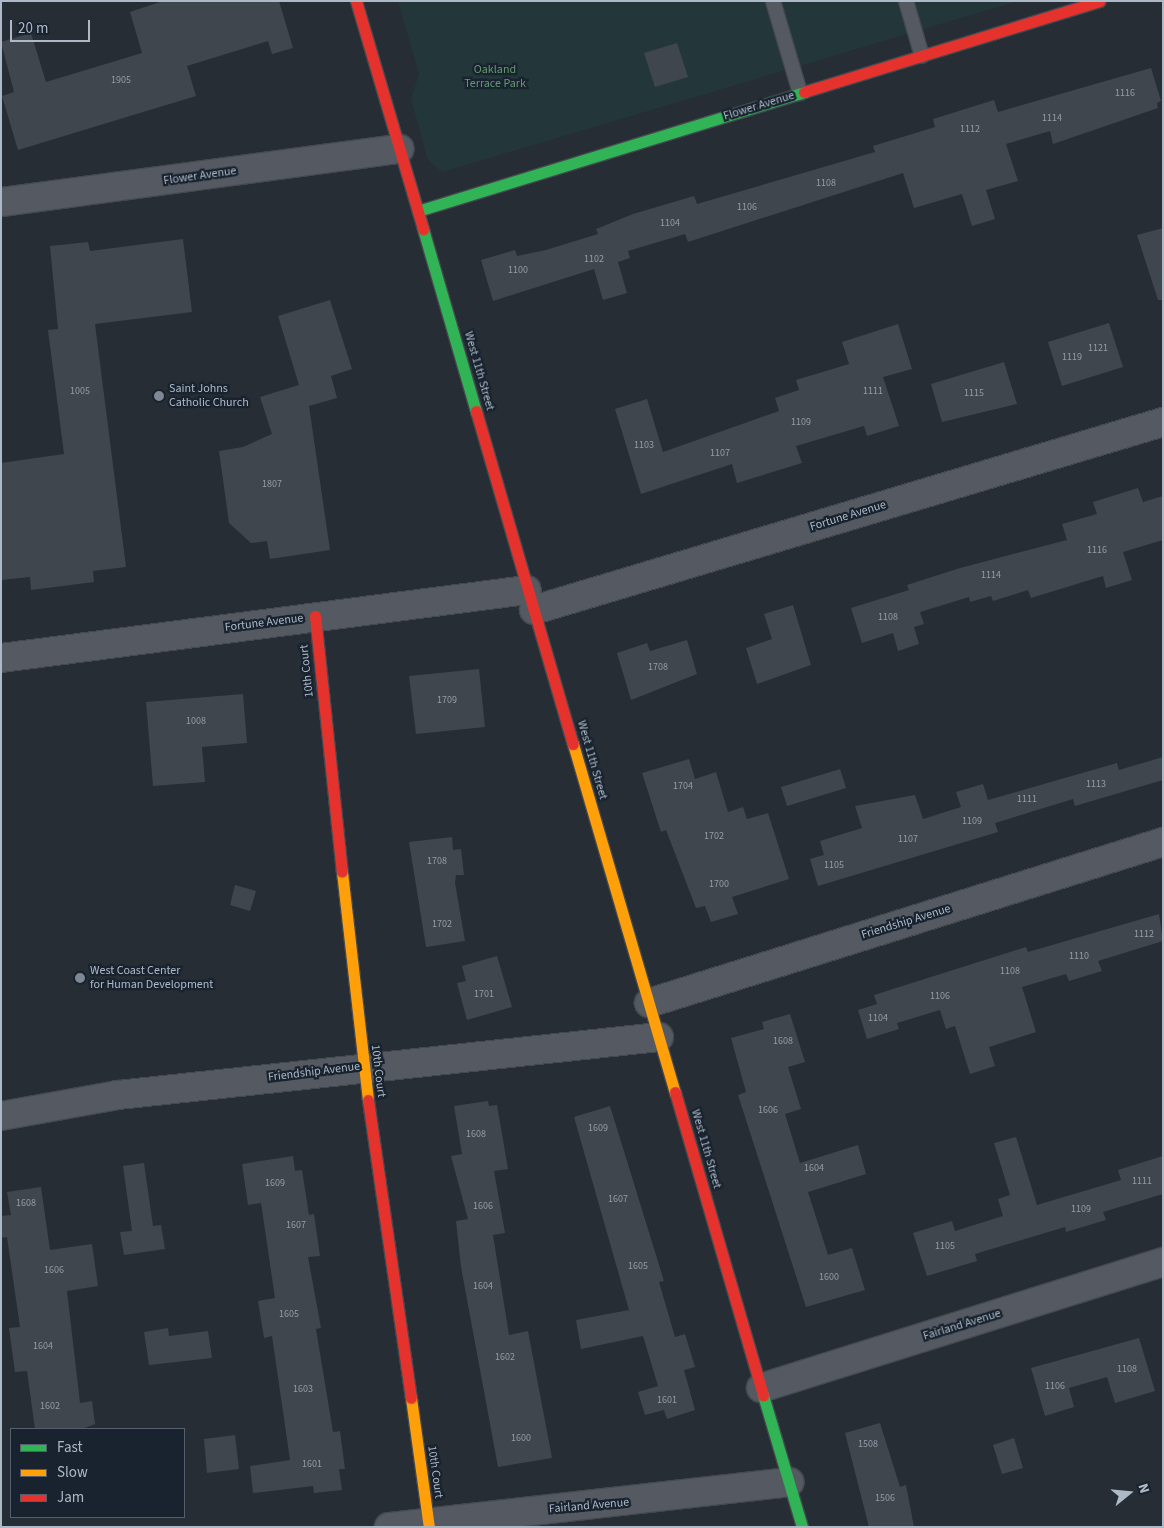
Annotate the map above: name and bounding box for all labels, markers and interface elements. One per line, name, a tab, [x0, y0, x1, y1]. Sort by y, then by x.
scale bar	[12, 10, 92, 42]
text: 20 m	[18, 18, 48, 39]
park label: Oakland Terrace Park	[464, 63, 526, 91]
house number: 1905	[111, 75, 131, 87]
street label: Flower Avenue	[722, 88, 796, 124]
house number: 1116	[1115, 88, 1135, 100]
house number: 1114	[1042, 113, 1062, 125]
house number: 1112	[960, 124, 980, 136]
street label: Flower Avenue	[163, 164, 237, 188]
house number: 1108	[816, 178, 836, 190]
house number: 1106	[737, 202, 757, 214]
house number: 1104	[660, 218, 680, 230]
house number: 1102	[584, 254, 604, 266]
house number: 1100	[508, 265, 528, 277]
street label: West 11th Street	[461, 330, 497, 412]
house number: 1121	[1088, 343, 1108, 355]
house number: 1119	[1062, 352, 1082, 364]
place label: Saint Johns Catholic Church	[169, 382, 249, 410]
house number: 1005	[70, 386, 90, 398]
house number: 1111	[863, 386, 883, 398]
house number: 1115	[964, 388, 984, 400]
marker: Saint Johns Catholic Church	[153, 390, 165, 402]
house number: 1109	[791, 417, 811, 429]
house number: 1103	[634, 440, 654, 452]
house number: 1107	[710, 448, 730, 460]
house number: 1807	[262, 479, 282, 491]
street label: Fortune Avenue	[808, 498, 888, 534]
house number: 1116	[1087, 545, 1107, 557]
house number: 1114	[981, 570, 1001, 582]
street label: Fortune Avenue	[224, 611, 304, 635]
house number: 1108	[878, 612, 898, 624]
street label: 10th Court	[297, 644, 317, 698]
house number: 1708	[648, 662, 668, 674]
house number: 1709	[437, 695, 457, 707]
house number: 1008	[186, 716, 206, 728]
street label: West 11th Street	[574, 719, 610, 801]
house number: 1113	[1086, 779, 1106, 791]
house number: 1704	[673, 781, 693, 793]
house number: 1111	[1017, 794, 1037, 806]
house number: 1109	[962, 816, 982, 828]
house number: 1702	[704, 831, 724, 843]
house number: 1107	[898, 834, 918, 846]
house number: 1708	[427, 856, 447, 868]
house number: 1105	[824, 860, 844, 872]
house number: 1700	[709, 879, 729, 891]
street label: Friendship Avenue	[860, 902, 952, 942]
house number: 1702	[432, 919, 452, 931]
house number: 1112	[1134, 929, 1154, 941]
house number: 1110	[1069, 951, 1089, 963]
place label: West Coast Center for Human Development	[90, 964, 213, 992]
house number: 1108	[1000, 966, 1020, 978]
marker: West Coast Center for Human Development	[74, 972, 86, 984]
house number: 1701	[474, 989, 494, 1001]
house number: 1106	[930, 991, 950, 1003]
house number: 1104	[868, 1013, 888, 1025]
house number: 1608	[773, 1036, 793, 1048]
street label: 10th Court	[368, 1044, 388, 1098]
street label: Friendship Avenue	[267, 1059, 361, 1085]
house number: 1606	[758, 1105, 778, 1117]
street label: West 11th Street	[688, 1108, 724, 1190]
house number: 1609	[588, 1123, 608, 1135]
house number: 1608	[466, 1129, 486, 1141]
house number: 1604	[804, 1163, 824, 1175]
house number: 1111	[1132, 1176, 1152, 1188]
house number: 1609	[265, 1178, 285, 1190]
house number: 1607	[608, 1194, 628, 1206]
house number: 1608	[16, 1198, 36, 1210]
house number: 1606	[473, 1201, 493, 1213]
house number: 1109	[1071, 1204, 1091, 1216]
house number: 1607	[286, 1220, 306, 1232]
house number: 1105	[935, 1241, 955, 1253]
house number: 1605	[628, 1261, 648, 1273]
house number: 1606	[44, 1265, 64, 1277]
house number: 1600	[819, 1272, 839, 1284]
house number: 1604	[473, 1281, 493, 1293]
street label: Fairland Avenue	[921, 1306, 1003, 1344]
house number: 1605	[279, 1309, 299, 1321]
house number: 1604	[33, 1341, 53, 1353]
house number: 1602	[495, 1352, 515, 1364]
house number: 1108	[1117, 1364, 1137, 1376]
house number: 1106	[1045, 1381, 1065, 1393]
house number: 1603	[293, 1384, 313, 1396]
house number: 1601	[657, 1395, 677, 1407]
house number: 1602	[40, 1401, 60, 1413]
legend	[10, 1428, 185, 1518]
house number: 1600	[511, 1433, 531, 1445]
text: Fast	[57, 1437, 83, 1458]
house number: 1508	[858, 1439, 878, 1451]
street label: 10th Court	[424, 1445, 446, 1499]
house number: 1601	[302, 1459, 322, 1471]
text: Slow	[57, 1462, 88, 1483]
north arrow	[1104, 1468, 1154, 1518]
text: N	[1132, 1481, 1154, 1496]
text: Jam	[57, 1487, 84, 1508]
house number: 1506	[875, 1493, 895, 1505]
street label: Fairland Avenue	[548, 1495, 630, 1517]

